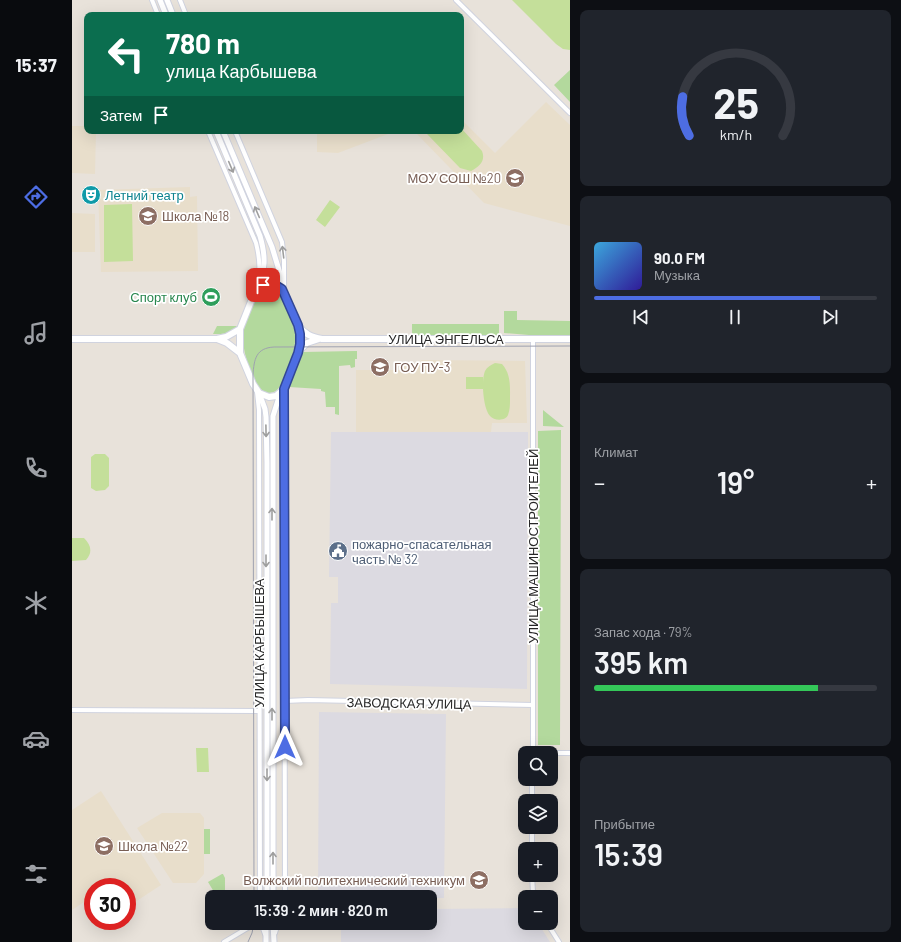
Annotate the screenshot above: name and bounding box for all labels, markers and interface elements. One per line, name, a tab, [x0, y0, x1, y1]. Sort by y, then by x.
text: 780 m	[166, 26, 240, 60]
icon: left	[100, 28, 152, 80]
text: 15:37	[15, 54, 57, 76]
text: улица Карбышева	[166, 60, 317, 82]
text: 25	[713, 77, 758, 127]
icon: arrive	[150, 104, 172, 126]
text: Затем	[100, 106, 142, 124]
text: km/h	[719, 126, 752, 143]
one-way arrow	[228, 160, 235, 172]
school or university icon: МОУ СОШ №20	[504, 167, 526, 189]
place label: МОУ СОШ №20	[407, 170, 501, 186]
icon: directions	[22, 183, 50, 211]
theatre icon: Летний театр	[80, 184, 102, 206]
place label: Летний театр	[105, 187, 184, 203]
school or university icon: Школа №18	[137, 205, 159, 227]
one-way arrow	[253, 207, 260, 219]
place label: Школа №18	[162, 208, 229, 224]
one-way arrow	[279, 246, 287, 259]
text: 90.0 FM	[654, 249, 705, 267]
text: Музыка	[654, 267, 700, 283]
pin	[246, 268, 280, 302]
icon: arrive	[252, 274, 274, 296]
sports icon: Спорт клуб	[200, 286, 222, 308]
place label: Спорт клуб	[130, 289, 197, 305]
icon: previous	[630, 306, 652, 328]
icon: pause	[724, 306, 746, 328]
icon: next	[819, 306, 841, 328]
icon: music	[22, 319, 50, 347]
street label: УЛИЦА ЭНГЕЛЬСА	[388, 331, 504, 347]
school or university icon: ГОУ ПУ-3	[369, 356, 391, 378]
place label: ГОУ ПУ-3	[394, 359, 450, 375]
one-way arrow	[262, 424, 270, 437]
text: Климат	[594, 444, 638, 460]
street label: УЛИЦА МАШИНОСТРОИТЕЛЕЙ	[525, 449, 541, 643]
icon: phone	[22, 454, 50, 482]
text: 19°	[717, 464, 754, 500]
text: −	[594, 469, 605, 495]
text: +	[866, 469, 877, 495]
one-way arrow	[268, 508, 276, 521]
place label: пожарно-спасательная часть № 32	[352, 536, 491, 567]
public building icon: пожарно-спасательная часть № 32	[327, 540, 349, 562]
one-way arrow	[262, 554, 270, 567]
street label: УЛИЦА КАРБЫШЕВА	[251, 578, 267, 708]
icon: climate	[22, 589, 50, 617]
text: Запас хода · 79%	[594, 624, 692, 640]
text: 395 km	[594, 644, 688, 680]
street label: ЗАВОДСКАЯ УЛИЦА	[346, 694, 472, 712]
one-way arrow	[268, 708, 276, 721]
icon: car	[22, 725, 50, 753]
position arrow	[264, 726, 306, 768]
map controls	[518, 746, 558, 930]
button: search	[518, 746, 558, 786]
one-way arrow	[263, 768, 271, 781]
button: layers	[518, 794, 558, 834]
text: Прибытие	[594, 816, 655, 832]
school or university icon: Школа №22	[93, 835, 115, 857]
text: 15:39	[594, 836, 663, 872]
place label: Школа №22	[118, 838, 188, 854]
button: +	[518, 842, 558, 882]
one-way arrow	[269, 852, 277, 865]
icon: filters	[22, 860, 50, 888]
school or university icon: Волжский политехнический техникум	[468, 869, 490, 891]
place label: Волжский политехнический техникум	[243, 872, 465, 888]
speed limit sign: 30	[84, 878, 136, 930]
button: −	[518, 890, 558, 930]
text: 15:39 · 2 мин · 820 m	[254, 901, 388, 919]

